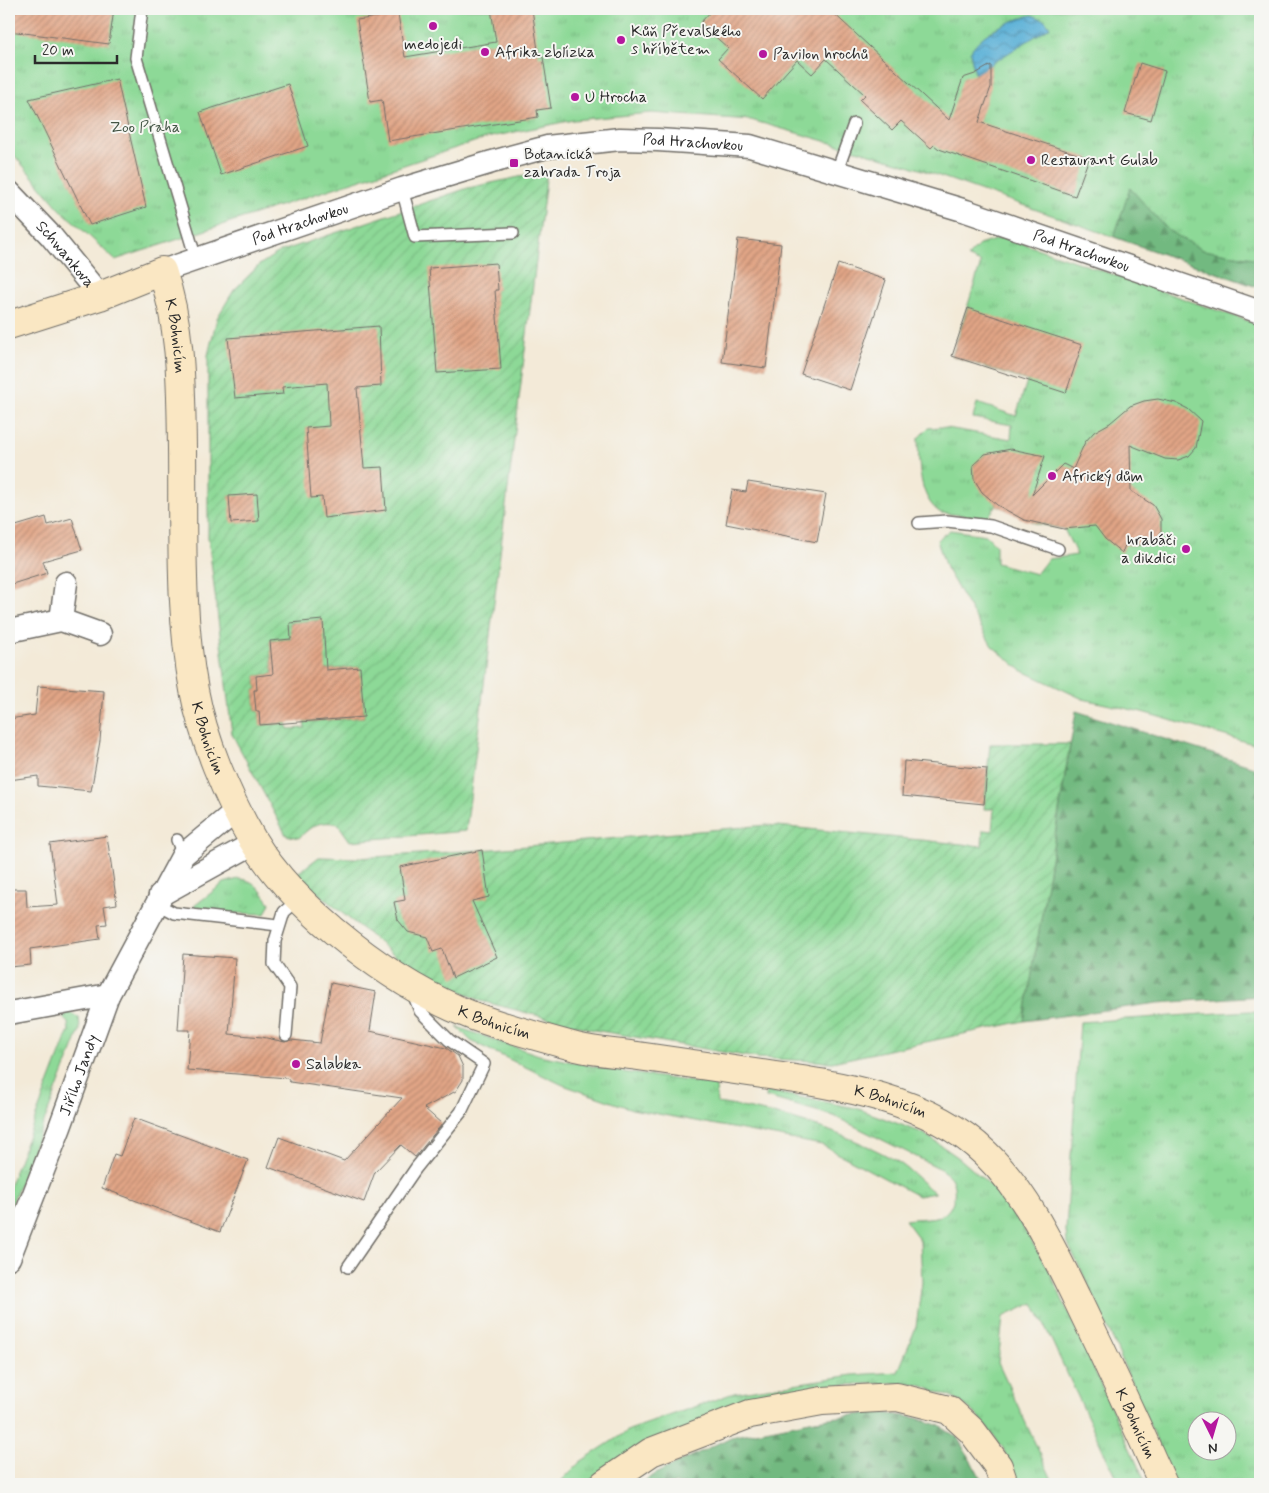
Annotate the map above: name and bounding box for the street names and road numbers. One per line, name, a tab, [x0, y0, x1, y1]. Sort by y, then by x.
street label: Pod Hrachovkou	[642, 129, 744, 156]
street label: Pod Hrachovkou	[249, 198, 351, 250]
street label: Schwankova	[31, 216, 100, 292]
street label: Pod Hrachovkou	[1031, 224, 1133, 277]
street label: K Bohnicím	[160, 297, 191, 374]
street label: K Bohnicím	[186, 700, 230, 778]
street label: K Bohnicím	[455, 1000, 533, 1044]
street label: Jiřího Jandy	[55, 1031, 103, 1119]
street label: K Bohnicím	[852, 1080, 930, 1123]
street label: K Bohnicím	[1110, 1385, 1161, 1462]

